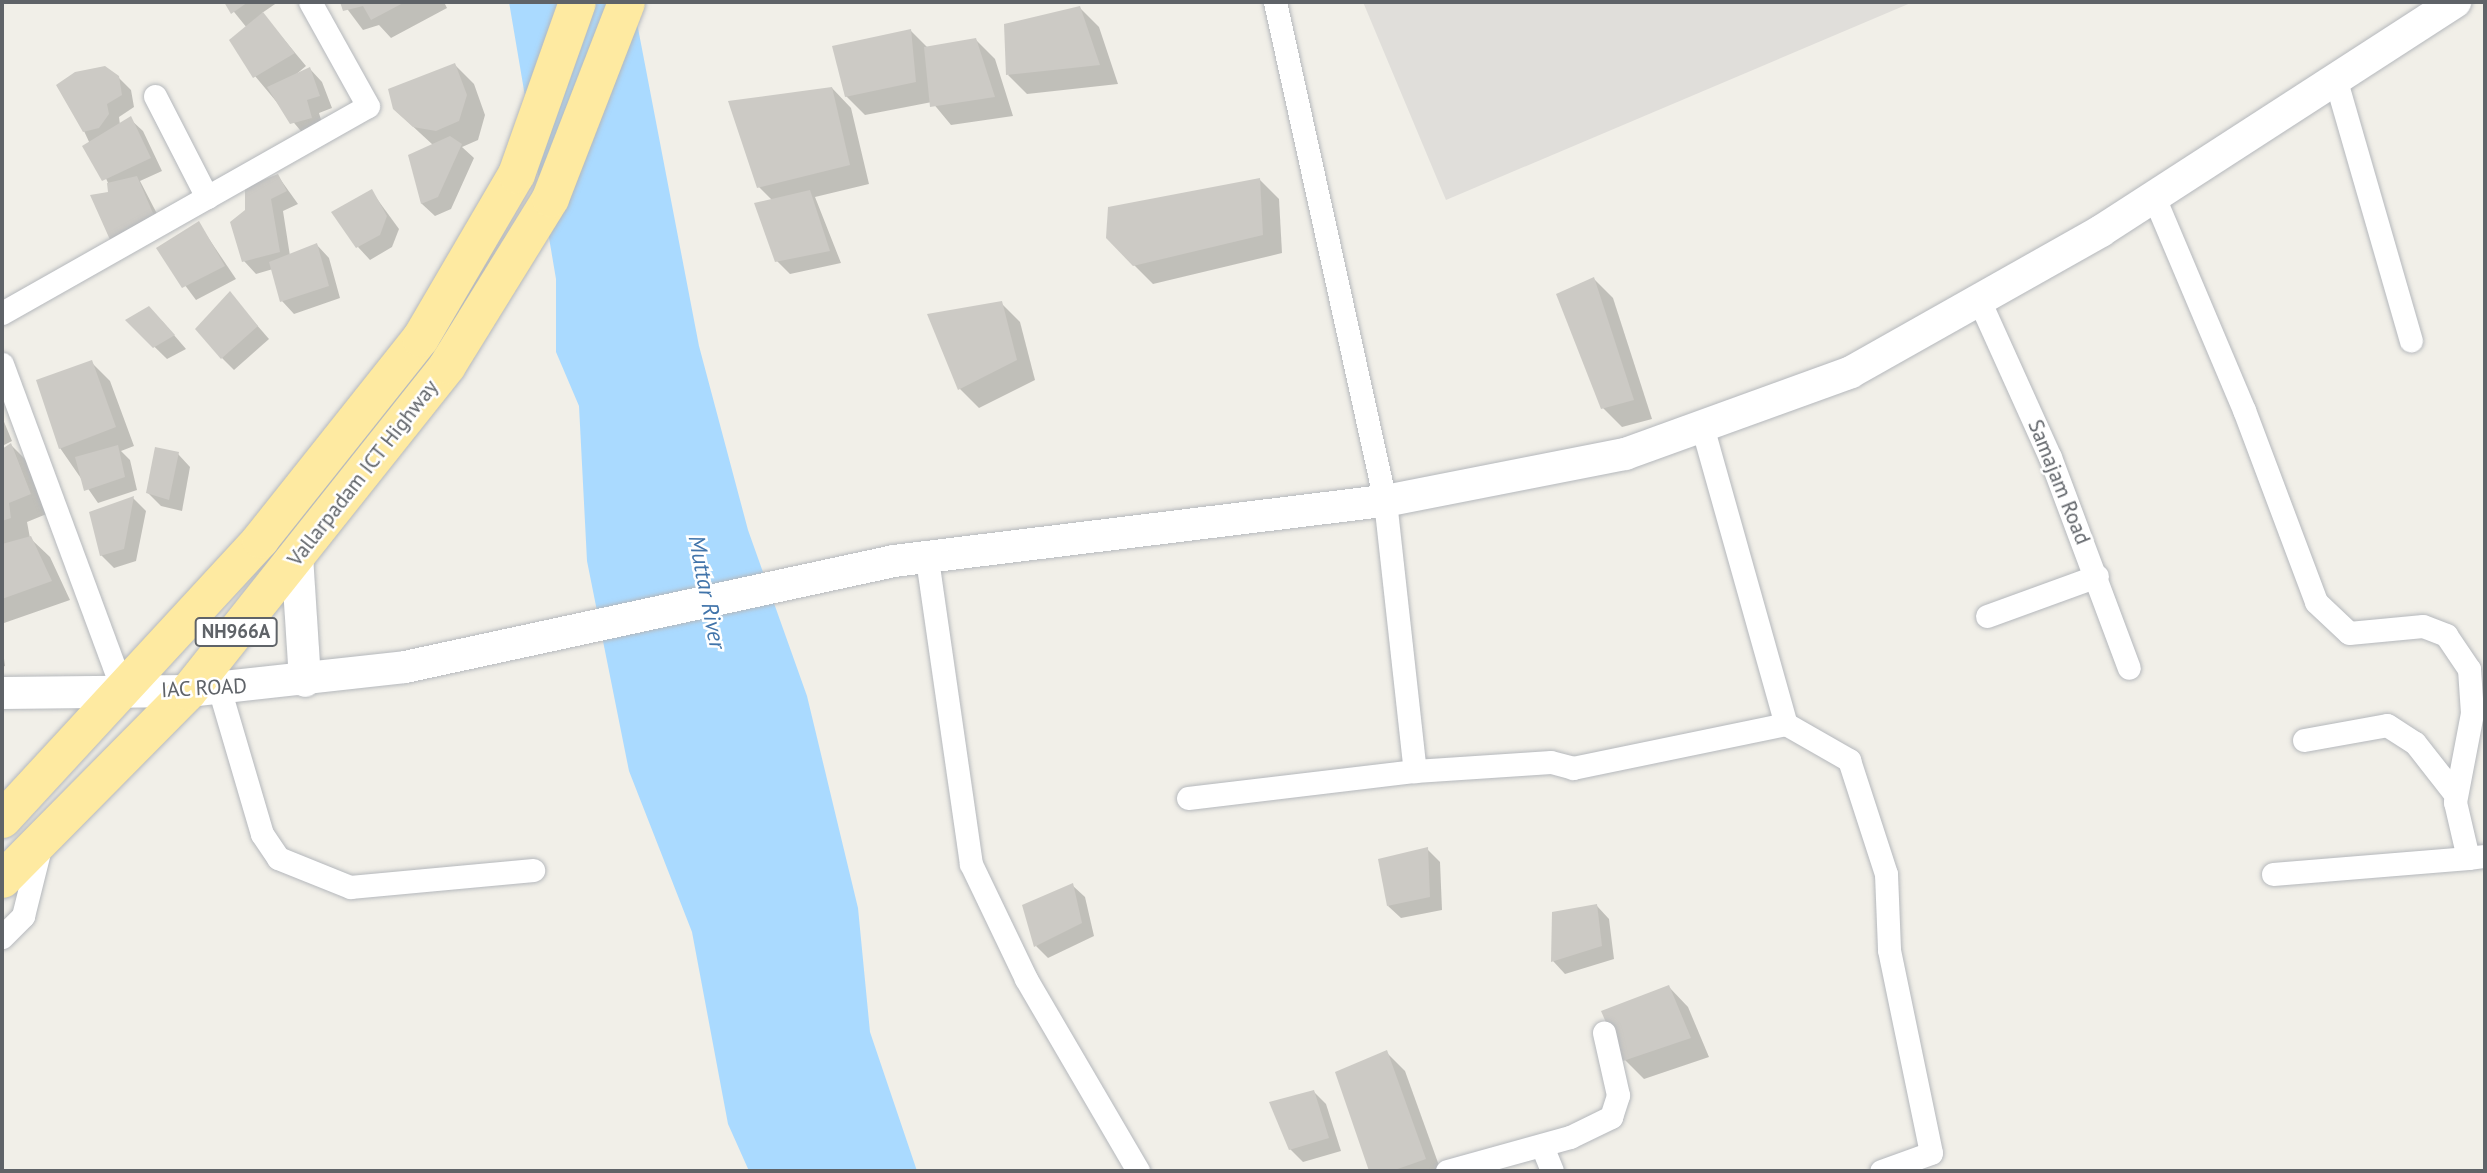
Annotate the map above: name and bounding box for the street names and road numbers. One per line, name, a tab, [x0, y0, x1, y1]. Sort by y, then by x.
street label: Vallarpadam ICT Highway	[282, 375, 444, 571]
street label: Samajam Road	[2023, 416, 2095, 548]
road number: NH966A	[194, 617, 278, 648]
street label: IAC ROAD	[160, 673, 248, 703]

